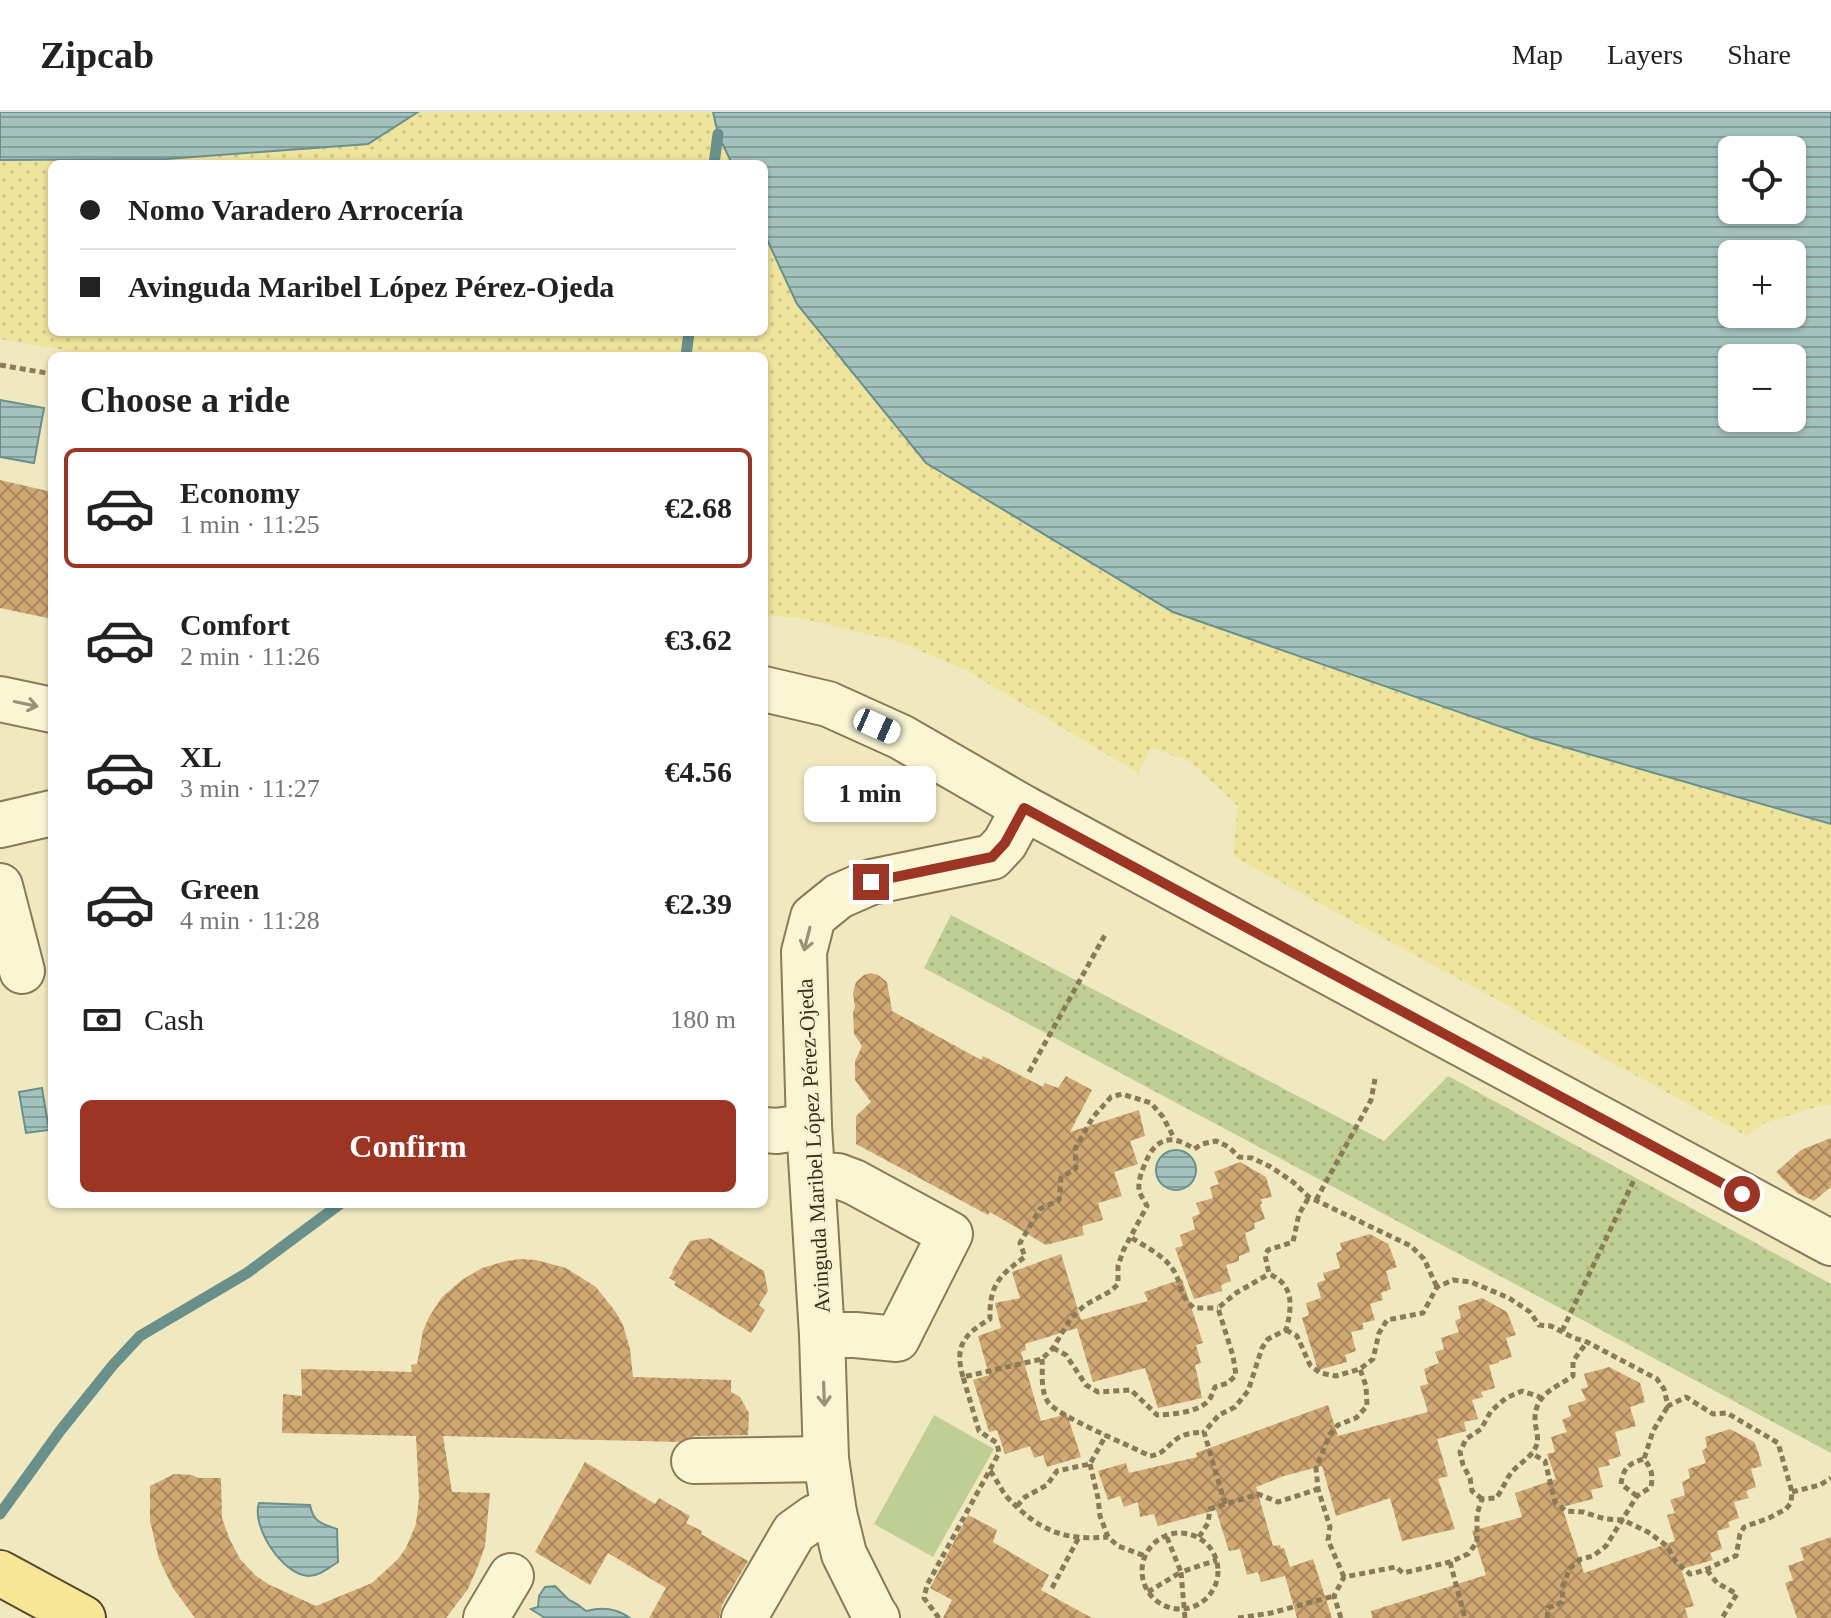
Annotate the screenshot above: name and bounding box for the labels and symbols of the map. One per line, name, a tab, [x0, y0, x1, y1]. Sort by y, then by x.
one-way arrow	[13, 698, 38, 713]
car	[850, 705, 904, 747]
callout: 1 min	[805, 766, 937, 822]
route end	[853, 864, 889, 900]
one-way arrow	[799, 926, 814, 951]
street label: Avinguda Maribel López Pérez-Ojeda	[792, 978, 835, 1314]
route start	[1724, 1176, 1760, 1212]
one-way arrow	[816, 1380, 831, 1407]

